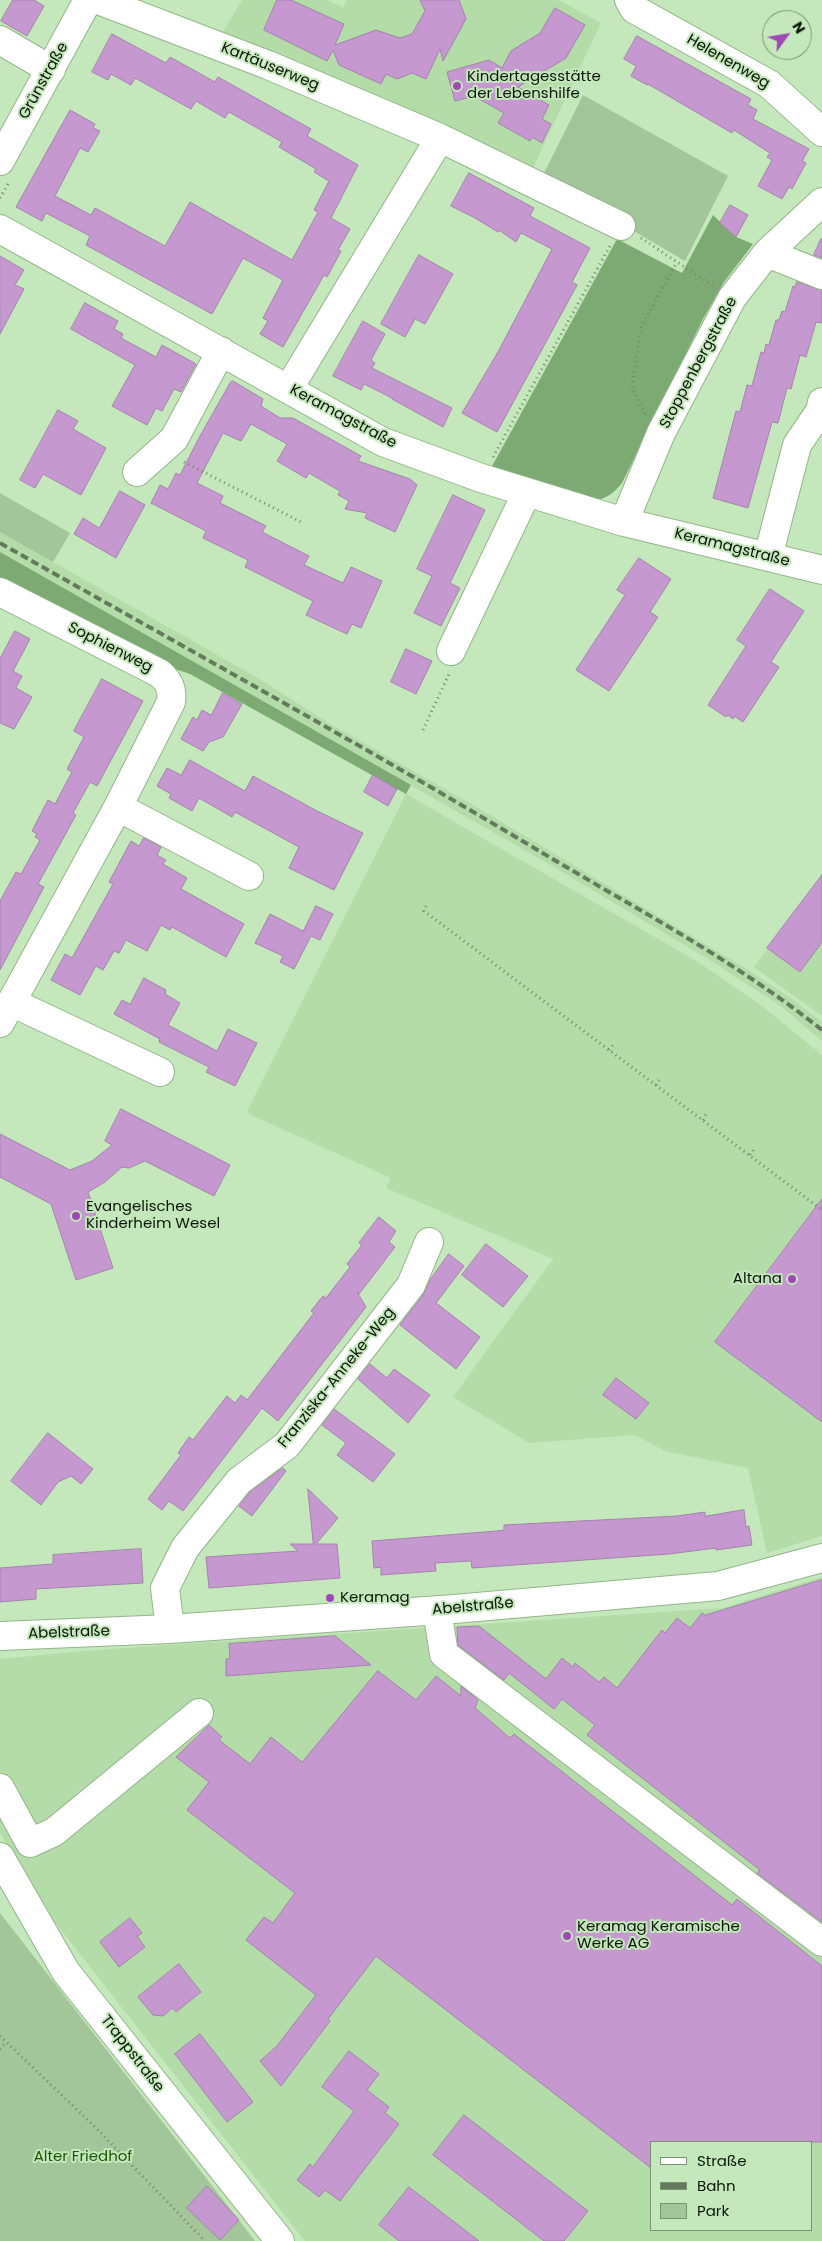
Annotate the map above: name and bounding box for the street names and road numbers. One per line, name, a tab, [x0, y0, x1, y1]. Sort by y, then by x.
street label: Helenenweg	[683, 31, 773, 93]
street label: Grünstraße	[16, 39, 72, 123]
street label: Kartäuserweg	[218, 39, 322, 95]
street label: Stoppenbergstraße	[657, 294, 741, 432]
street label: Keramagstraße	[287, 381, 399, 453]
street label: Keramagstraße	[672, 525, 792, 571]
street label: Sophienweg	[65, 619, 155, 677]
street label: Franziska-Anneke-Weg	[275, 1304, 399, 1452]
street label: Abelstraße	[431, 1594, 515, 1620]
street label: Abelstraße	[28, 1623, 110, 1643]
street label: Trappstraße	[96, 2012, 168, 2096]

